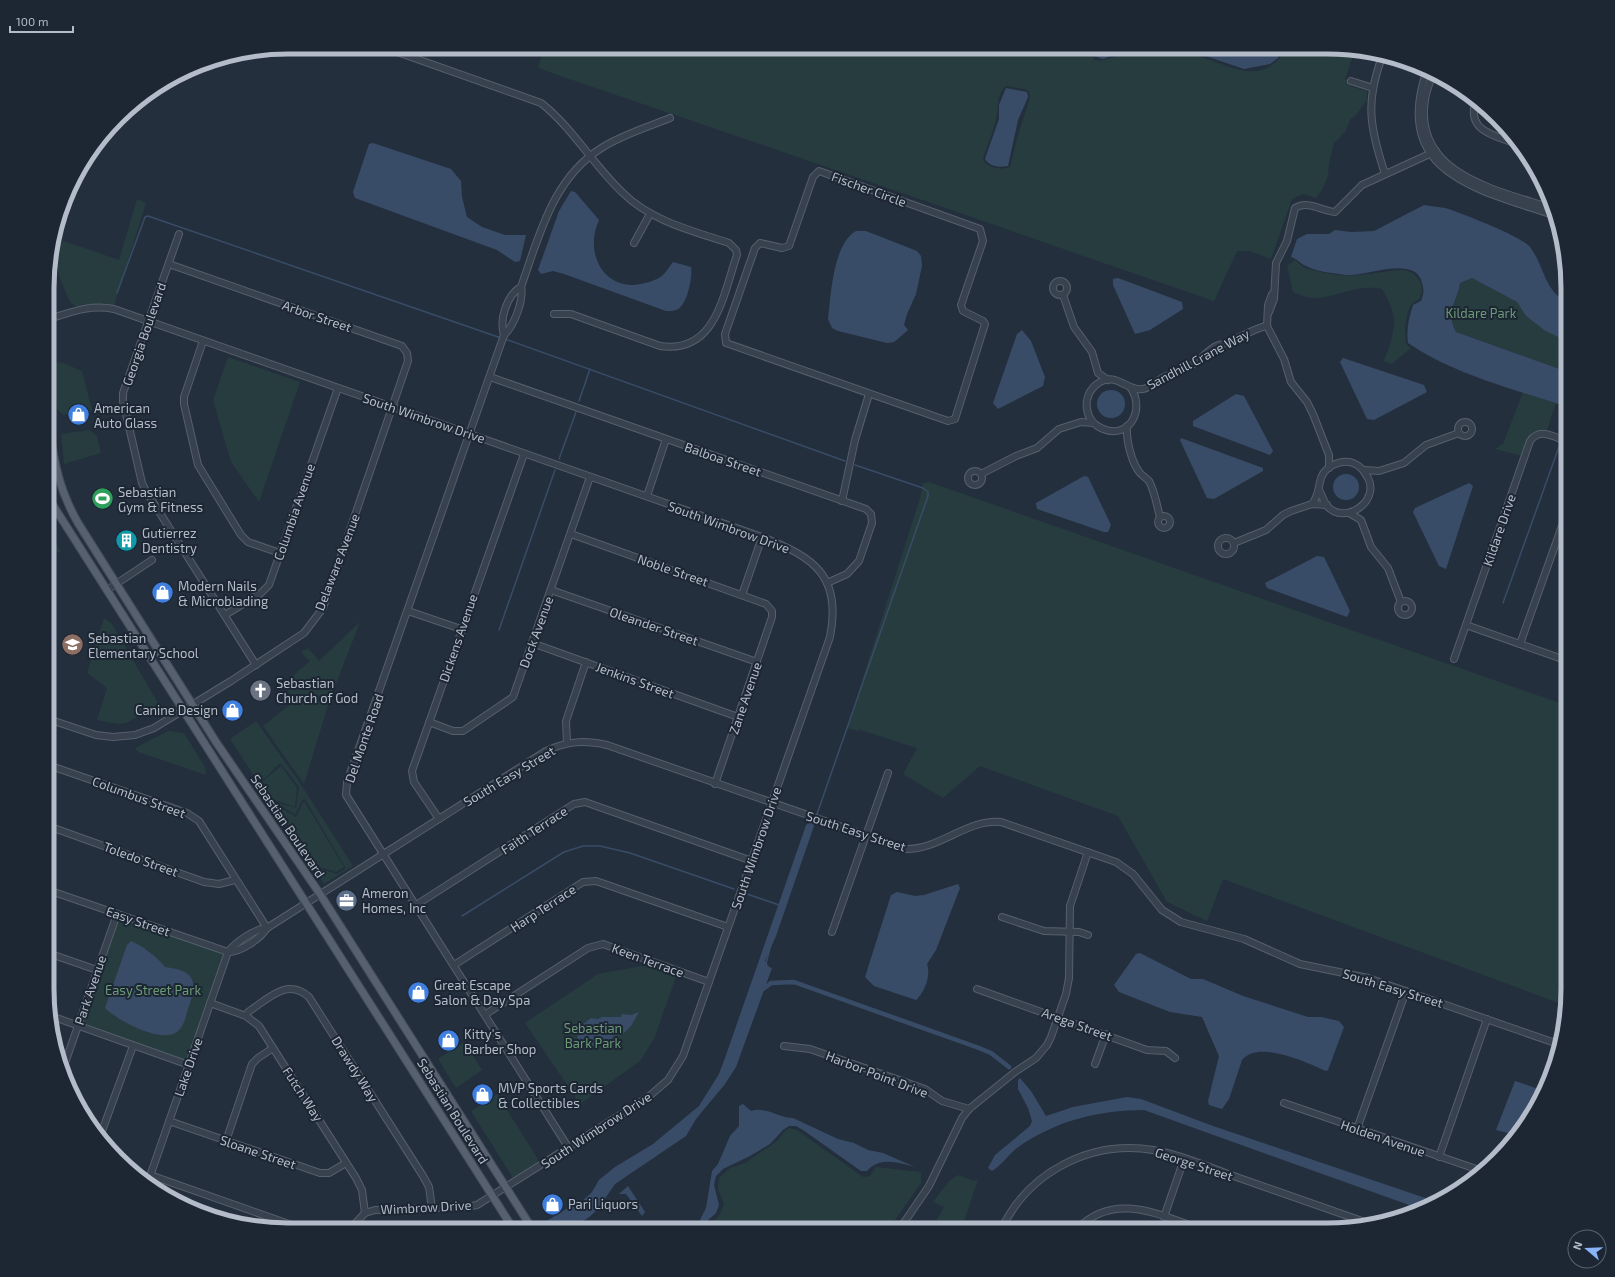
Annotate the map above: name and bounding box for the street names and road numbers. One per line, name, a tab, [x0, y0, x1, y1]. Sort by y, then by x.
street label: Fischer Circle	[829, 168, 909, 210]
street label: Georgia Boulevard	[119, 280, 169, 388]
street label: Arbor Street	[280, 297, 354, 335]
street label: Sandhill Crane Way	[1144, 325, 1252, 393]
street label: South Wimbrow Drive	[361, 390, 487, 446]
street label: Balboa Street	[683, 438, 763, 480]
street label: Columbia Avenue	[270, 461, 318, 563]
street label: Kildare Drive	[1479, 492, 1519, 568]
street label: South Wimbrow Drive	[666, 498, 792, 556]
street label: Delaware Avenue	[311, 511, 363, 613]
street label: Noble Street	[635, 550, 711, 590]
street label: Dickens Avenue	[435, 592, 481, 684]
street label: Dock Avenue	[516, 594, 556, 670]
street label: Oleander Street	[608, 603, 700, 649]
street label: Jenkins Street	[594, 658, 676, 702]
street label: Zane Avenue	[725, 660, 765, 736]
street label: Del Monte Road	[341, 691, 387, 785]
street label: South Easy Street	[460, 742, 558, 810]
street label: Sebastian Boulevard	[247, 771, 329, 881]
street label: Columbus Street	[90, 773, 188, 821]
street label: South Wimbrow Drive	[728, 785, 784, 911]
street label: Faith Terrace	[498, 803, 570, 857]
street label: South Easy Street	[804, 807, 908, 855]
street label: Toledo Street	[102, 838, 181, 880]
street label: Harp Terrace	[507, 881, 579, 935]
street label: Easy Street	[104, 903, 172, 939]
street label: Keen Terrace	[610, 940, 686, 980]
street label: Park Avenue	[71, 953, 109, 1027]
street label: South Easy Street	[1341, 965, 1445, 1011]
street label: Arega Street	[1040, 1004, 1114, 1044]
street label: Drawdy Way	[328, 1033, 382, 1105]
street label: Lake Drive	[171, 1036, 205, 1098]
street label: Harbor Point Drive	[824, 1047, 930, 1101]
street label: Sebastian Boulevard	[414, 1055, 492, 1167]
street label: Futch Way	[279, 1064, 327, 1124]
street label: South Wimbrow Drive	[538, 1088, 654, 1172]
street label: Holden Avenue	[1339, 1116, 1427, 1160]
street label: Sloane Street	[218, 1132, 298, 1172]
street label: George Street	[1153, 1144, 1235, 1184]
street label: Wimbrow Drive	[380, 1197, 472, 1217]

